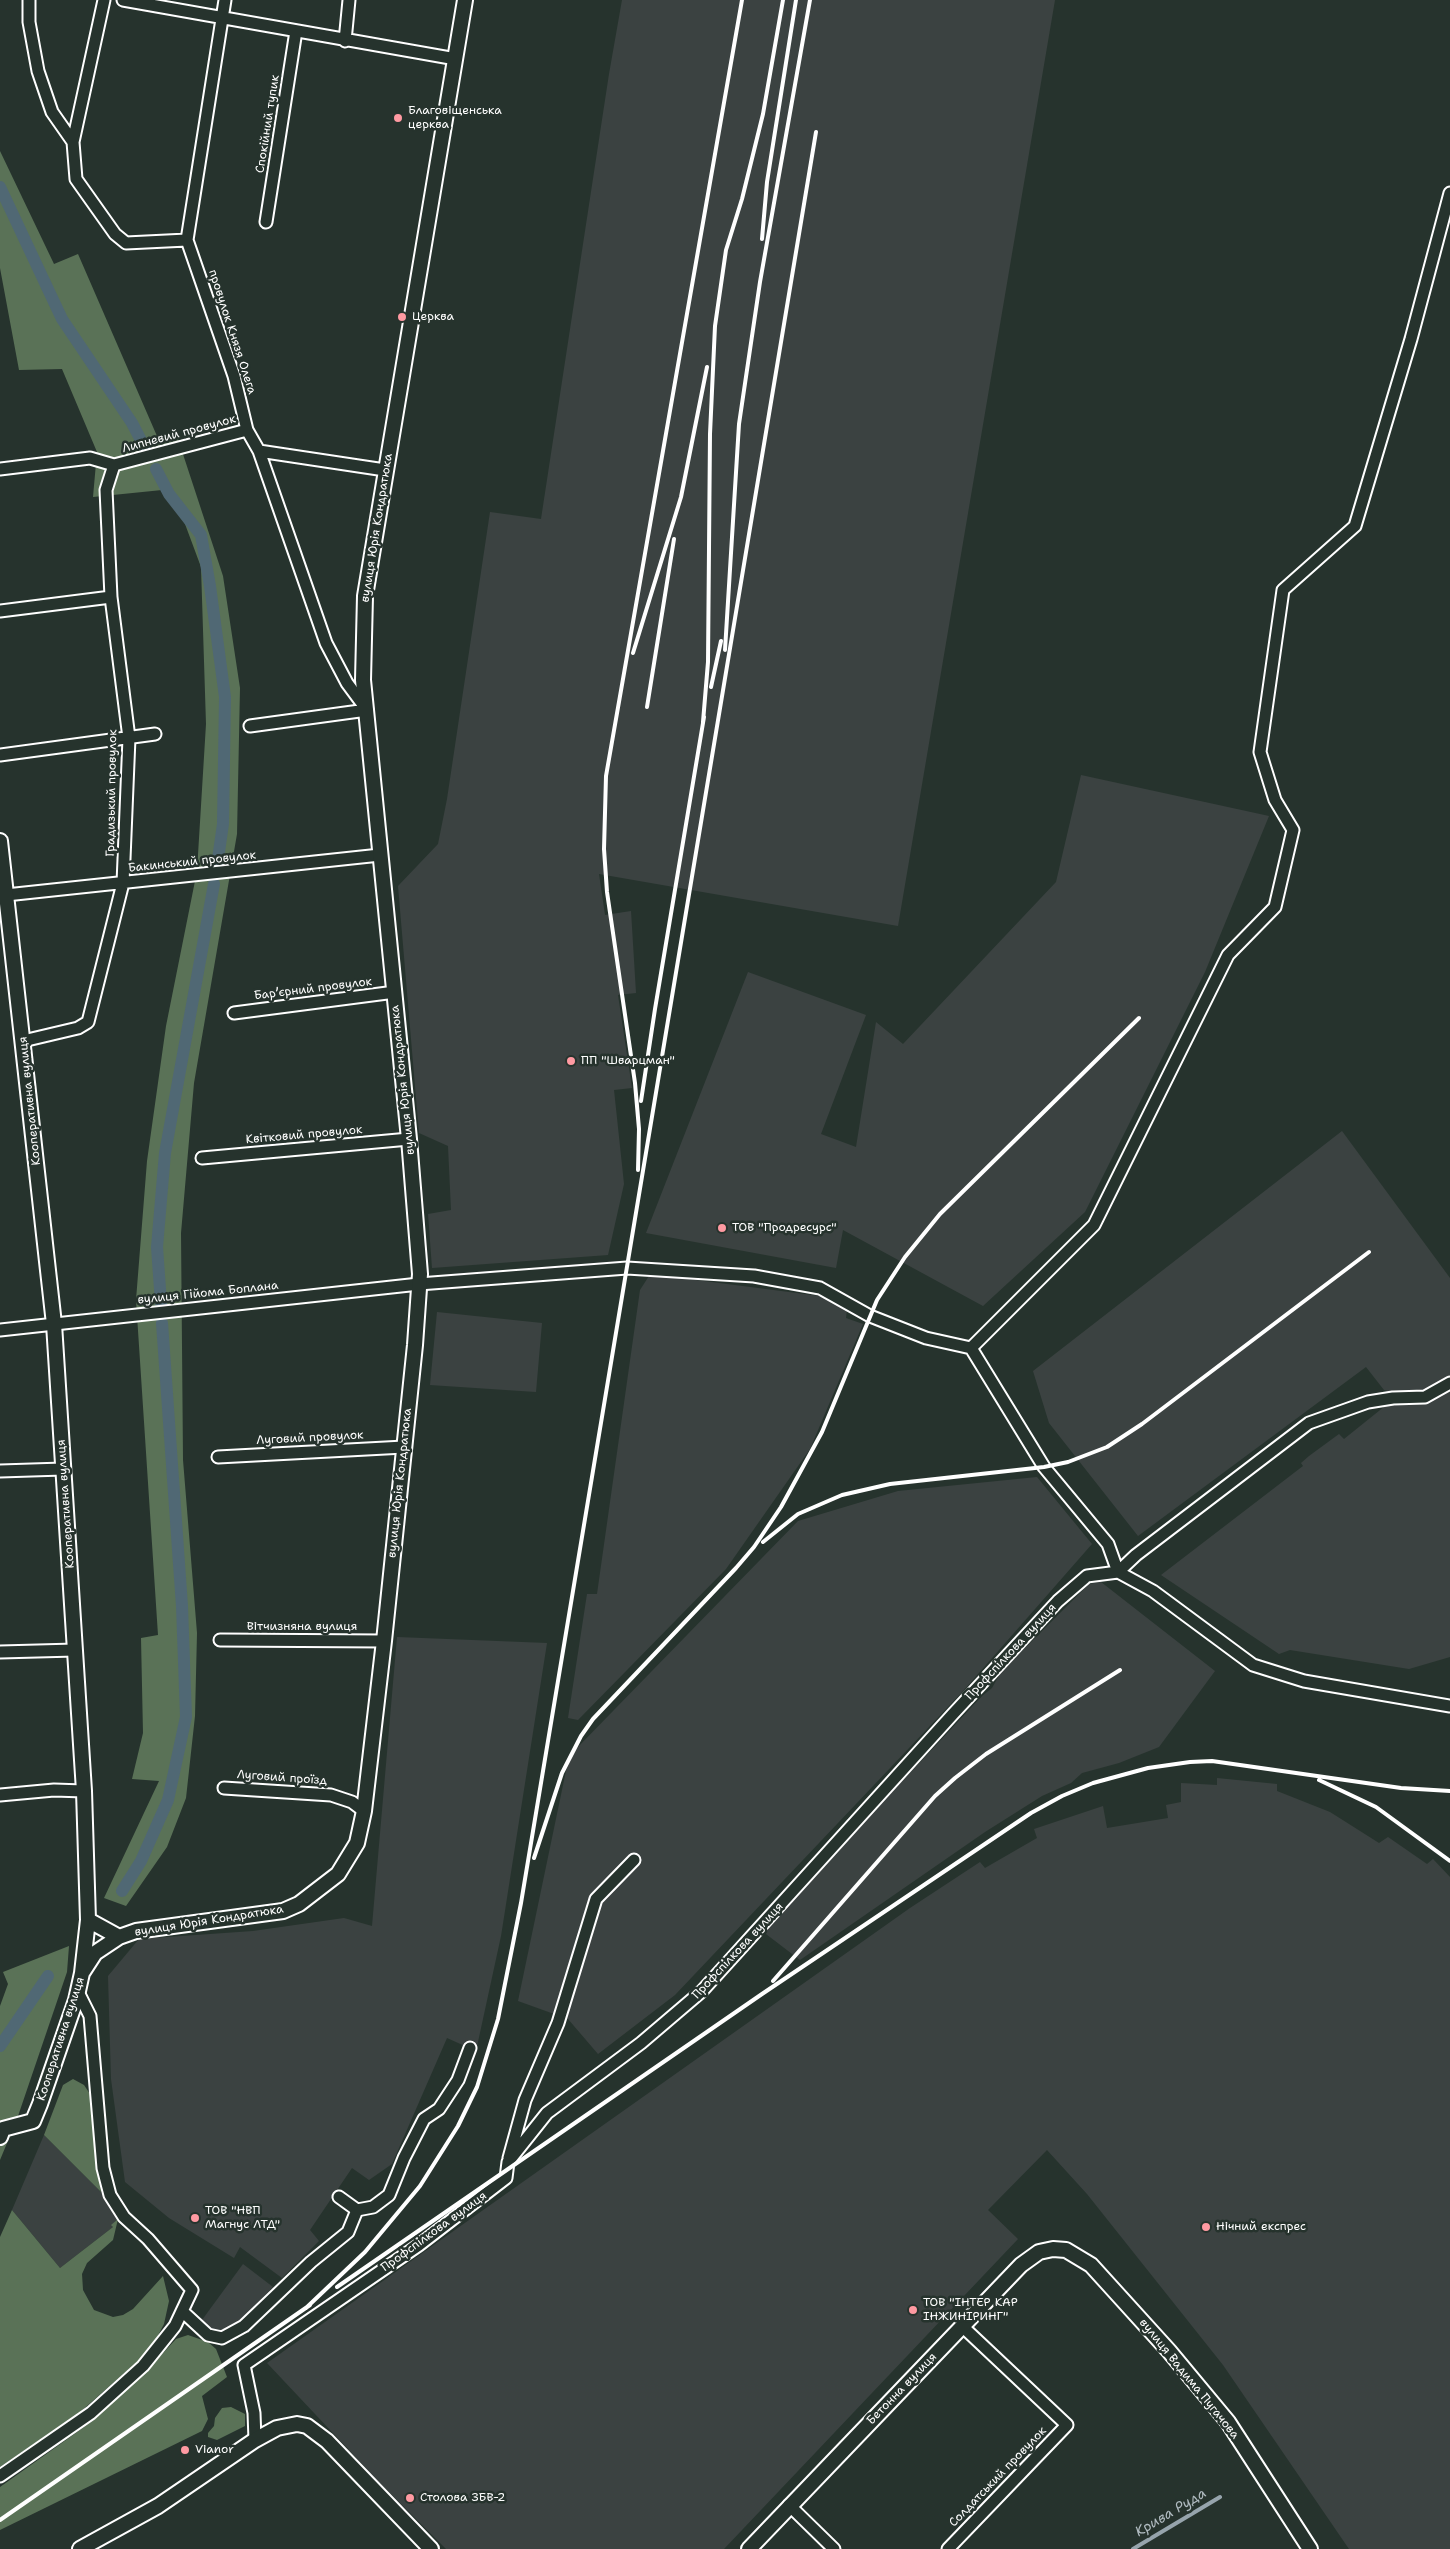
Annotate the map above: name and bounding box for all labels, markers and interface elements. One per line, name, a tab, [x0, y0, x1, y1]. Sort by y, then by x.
street label: Спокійний тупик	[253, 74, 283, 174]
place label: Благовіщенська церква	[408, 104, 502, 132]
marker: Благовіщенська церква	[392, 112, 404, 124]
street label: провулок Князя Олега	[205, 268, 259, 396]
place label: Церква	[412, 310, 454, 324]
marker: Церква	[396, 311, 408, 323]
street label: Липневий провулок	[121, 412, 237, 456]
street label: вулиця Юрія Кондратюка	[358, 453, 396, 603]
street label: Градизький провулок	[104, 729, 120, 857]
street label: Бакинський провулок	[127, 848, 257, 876]
street label: Барʼєрний провулок	[253, 975, 373, 1003]
street label: вулиця Юрія Кондратюка	[388, 1004, 418, 1156]
street label: Кооперативна вулиця	[16, 1036, 44, 1166]
place label: ПП "Шварцман"	[581, 1054, 675, 1068]
marker: ПП "Шварцман"	[565, 1055, 577, 1067]
street label: Квітковий провулок	[245, 1123, 363, 1147]
place label: ТОВ "Продресурс"	[732, 1221, 837, 1235]
marker: ТОВ "Продресурс"	[716, 1222, 728, 1234]
street label: вулиця Гійома Боплана	[137, 1278, 279, 1308]
street label: вулиця Юрія Кондратюка	[385, 1407, 415, 1559]
street label: Луговий провулок	[256, 1428, 364, 1448]
street label: Кооперативна вулиця	[54, 1439, 78, 1569]
street label: Профспілкова вулиця	[962, 1601, 1060, 1703]
street label: Вітчизняна вулиця	[247, 1620, 357, 1634]
street label: Луговий проїзд	[236, 1768, 328, 1788]
street label: Профспілкова вулиця	[689, 1900, 787, 2002]
street label: вулиця Юрія Кондратюка	[134, 1902, 284, 1940]
street label: Кооперативна вулиця	[34, 1975, 88, 2103]
street label: Профспілкова вулиця	[378, 2189, 490, 2275]
place label: ТОВ "НВП Магнус ЛТД"	[205, 2204, 280, 2232]
marker: ТОВ "НВП Магнус ЛТД"	[189, 2212, 201, 2224]
place label: Нічний експрес	[1216, 2220, 1306, 2234]
marker: Нічний експрес	[1200, 2221, 1212, 2233]
place label: ТОВ "ІНТЕР КАР ІНЖИНІРИНГ"	[923, 2296, 1018, 2324]
marker: ТОВ "ІНТЕР КАР ІНЖИНІРИНГ"	[907, 2304, 919, 2316]
street label: вулиця Вадима Пугачова	[1136, 2316, 1242, 2442]
street label: Бетонна вулиця	[864, 2350, 940, 2428]
street label: Солдатський провулок	[946, 2424, 1050, 2530]
place label: Vianor	[195, 2443, 234, 2457]
marker: Vianor	[179, 2444, 191, 2456]
water label: Крива Руда	[1132, 2485, 1210, 2541]
place label: Столова ЗБВ-2	[420, 2491, 505, 2505]
marker: Столова ЗБВ-2	[404, 2492, 416, 2504]

